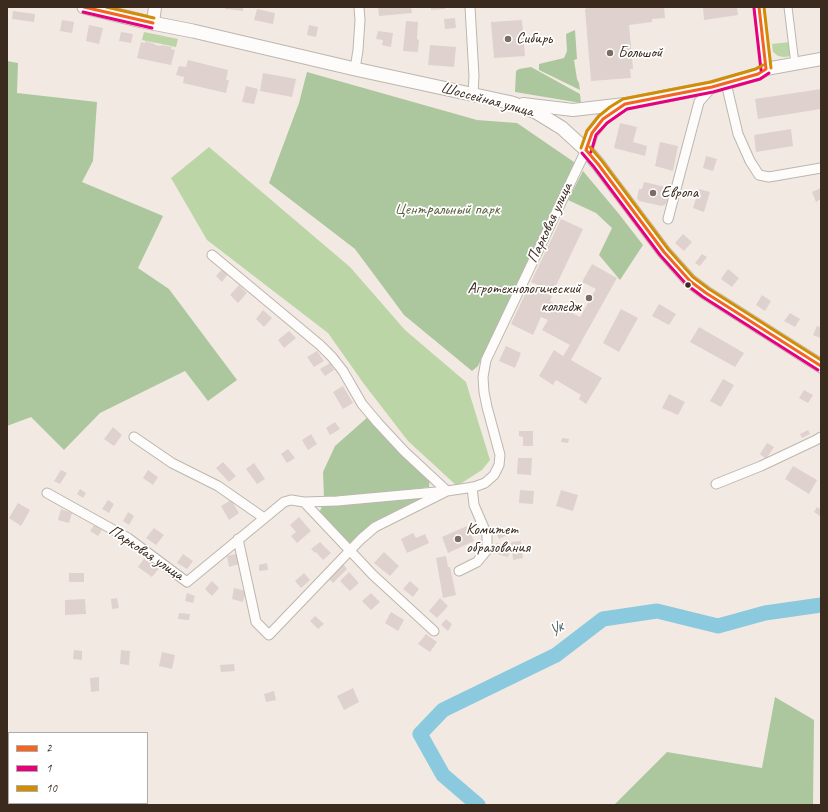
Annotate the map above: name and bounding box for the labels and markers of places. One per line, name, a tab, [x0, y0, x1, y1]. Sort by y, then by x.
place label: Сибирь	[516, 29, 552, 49]
marker: Сибирь	[503, 34, 513, 44]
place label: Большой	[618, 43, 662, 63]
marker: Большой	[605, 48, 615, 58]
place label: Европа	[661, 183, 698, 203]
marker: Европа	[648, 188, 658, 198]
place label: Агротехнологический колледж	[467, 279, 581, 317]
unlabelled marker	[683, 280, 693, 290]
marker: Агротехнологический колледж	[584, 293, 594, 303]
place label: Комитет образования	[466, 520, 530, 558]
marker: Комитет образования	[453, 534, 463, 544]

